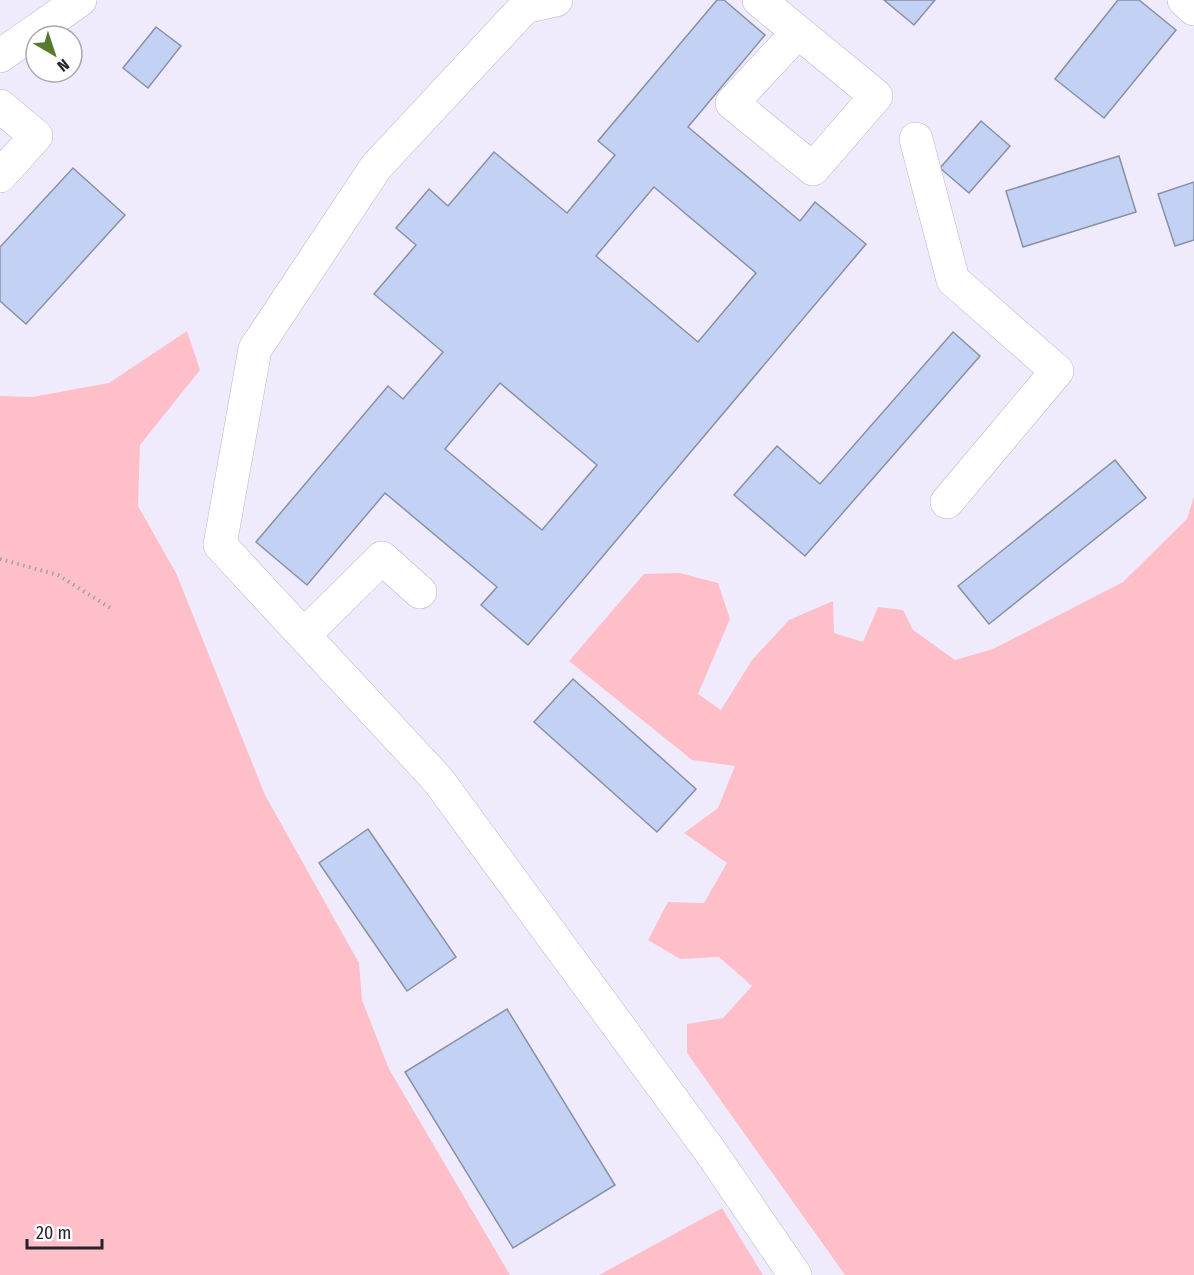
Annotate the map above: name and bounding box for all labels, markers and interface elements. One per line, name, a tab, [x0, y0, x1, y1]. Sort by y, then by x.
north arrow	[24, 24, 84, 84]
text: N	[53, 55, 73, 76]
scale bar	[27, 1212, 102, 1250]
text: 20 m	[36, 1222, 71, 1244]

